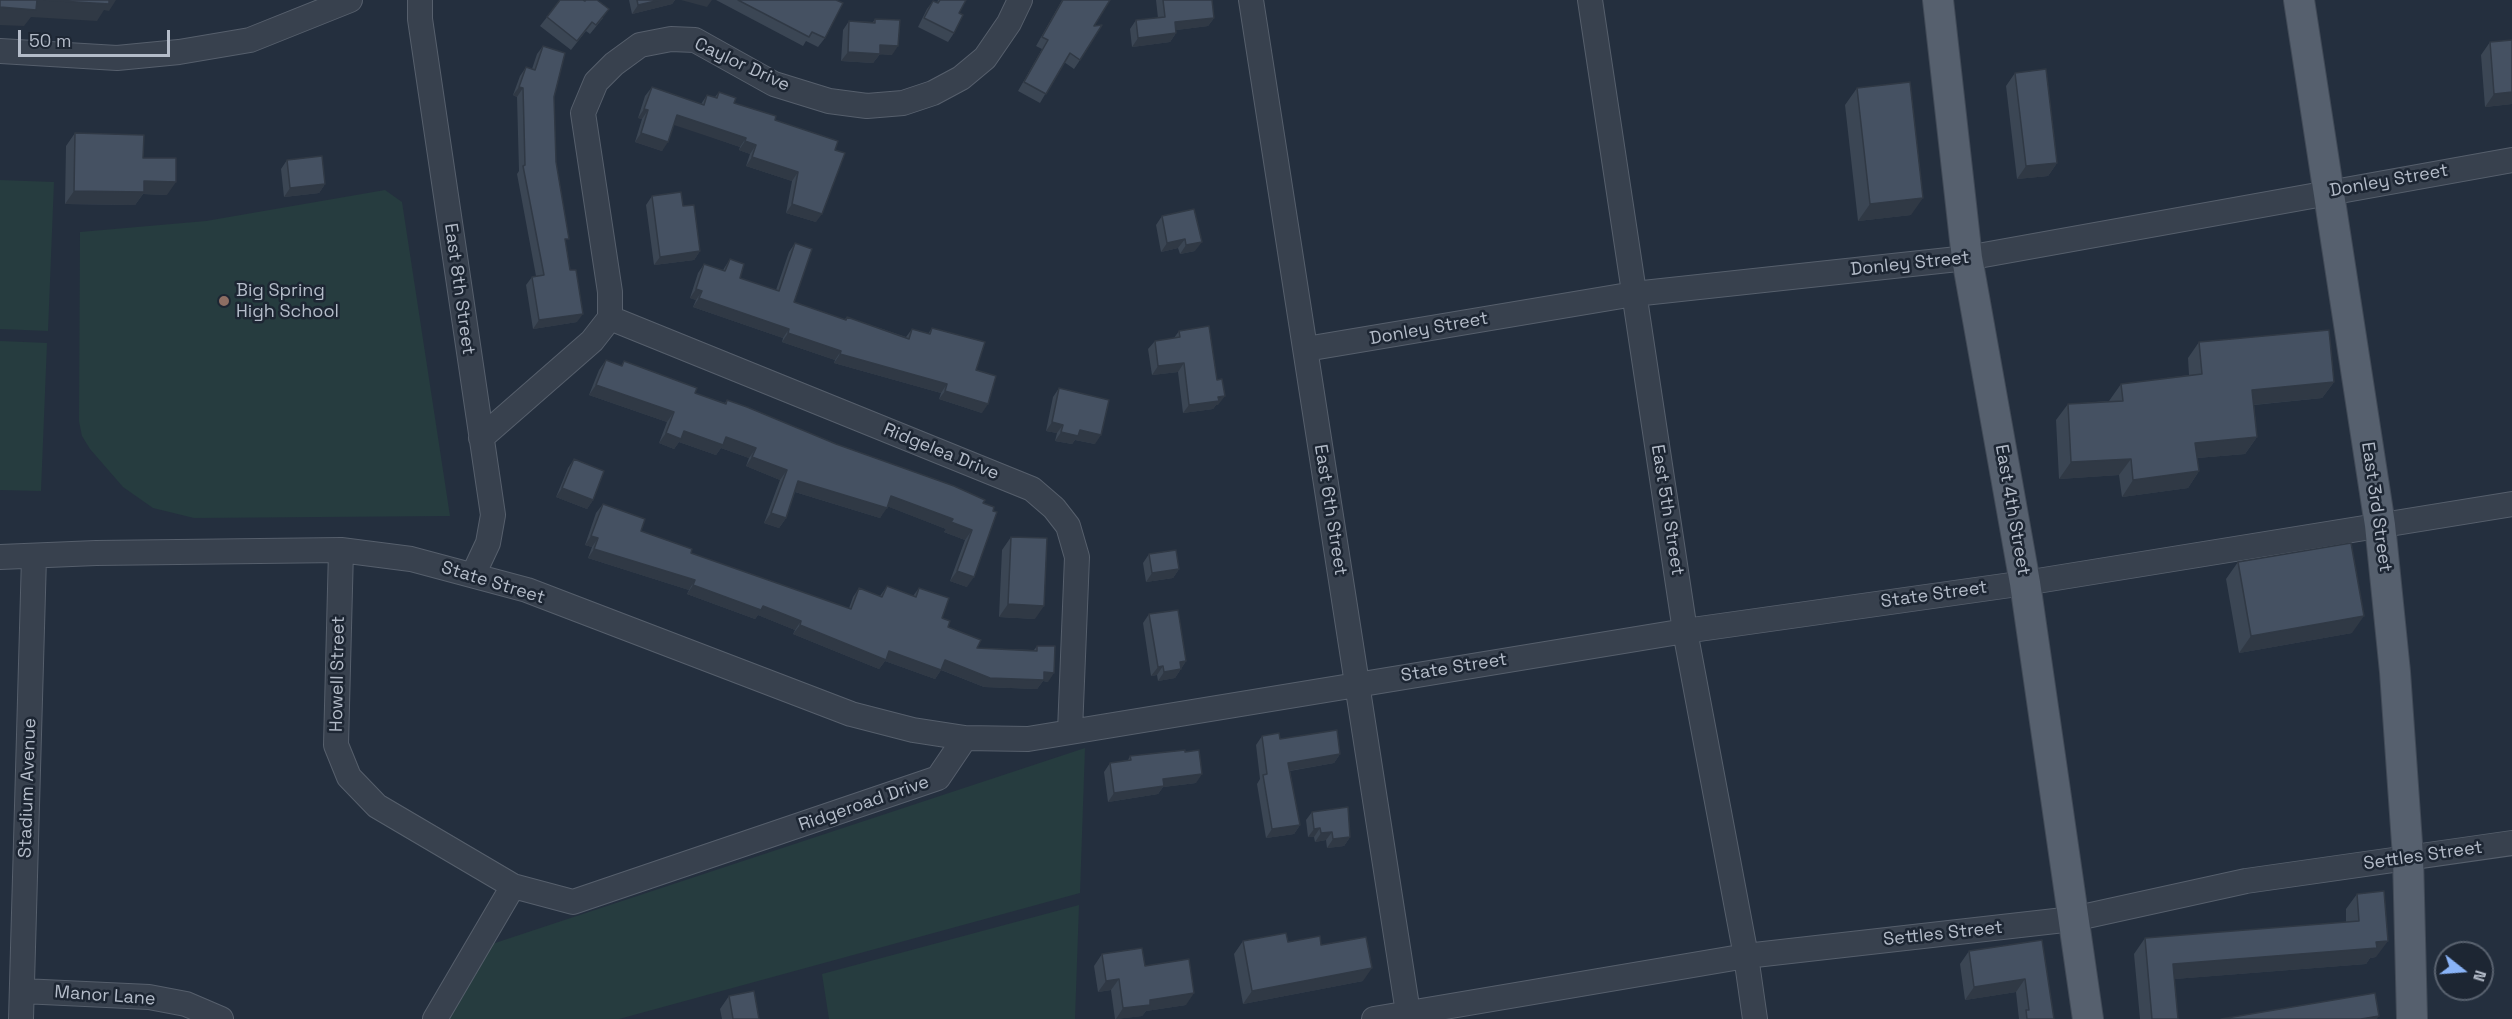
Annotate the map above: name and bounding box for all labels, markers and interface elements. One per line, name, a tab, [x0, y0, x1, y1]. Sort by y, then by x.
scale bar	[21, 18, 172, 56]
text: 50 m	[29, 29, 71, 52]
street label: Caylor Drive	[691, 33, 793, 97]
street label: Donley Street	[2328, 160, 2450, 202]
street label: East 8th Street	[439, 222, 479, 356]
street label: Donley Street	[1849, 247, 1971, 281]
place label: Big Spring High School	[236, 280, 339, 322]
marker: Big Spring High School	[217, 294, 231, 308]
street label: Donley Street	[1368, 308, 1490, 350]
street label: Ridgelea Drive	[880, 419, 1002, 485]
street label: East 3rd Street	[2356, 441, 2396, 573]
street label: East 6th Street	[1309, 443, 1351, 577]
street label: East 5th Street	[1646, 443, 1688, 577]
street label: East 4th Street	[1990, 443, 2034, 577]
street label: State Street	[439, 557, 547, 609]
street label: State Street	[1879, 577, 1989, 613]
street label: Howell Street	[326, 616, 350, 732]
street label: State Street	[1399, 649, 1509, 687]
street label: Stadium Avenue	[15, 718, 41, 858]
street label: Ridgeroad Drive	[796, 772, 932, 836]
street label: Settles Street	[2362, 837, 2484, 875]
street label: Settles Street	[1882, 917, 2004, 951]
north arrow	[2434, 941, 2494, 1001]
text: N	[2468, 968, 2491, 984]
street label: Manor Lane	[54, 982, 156, 1010]

